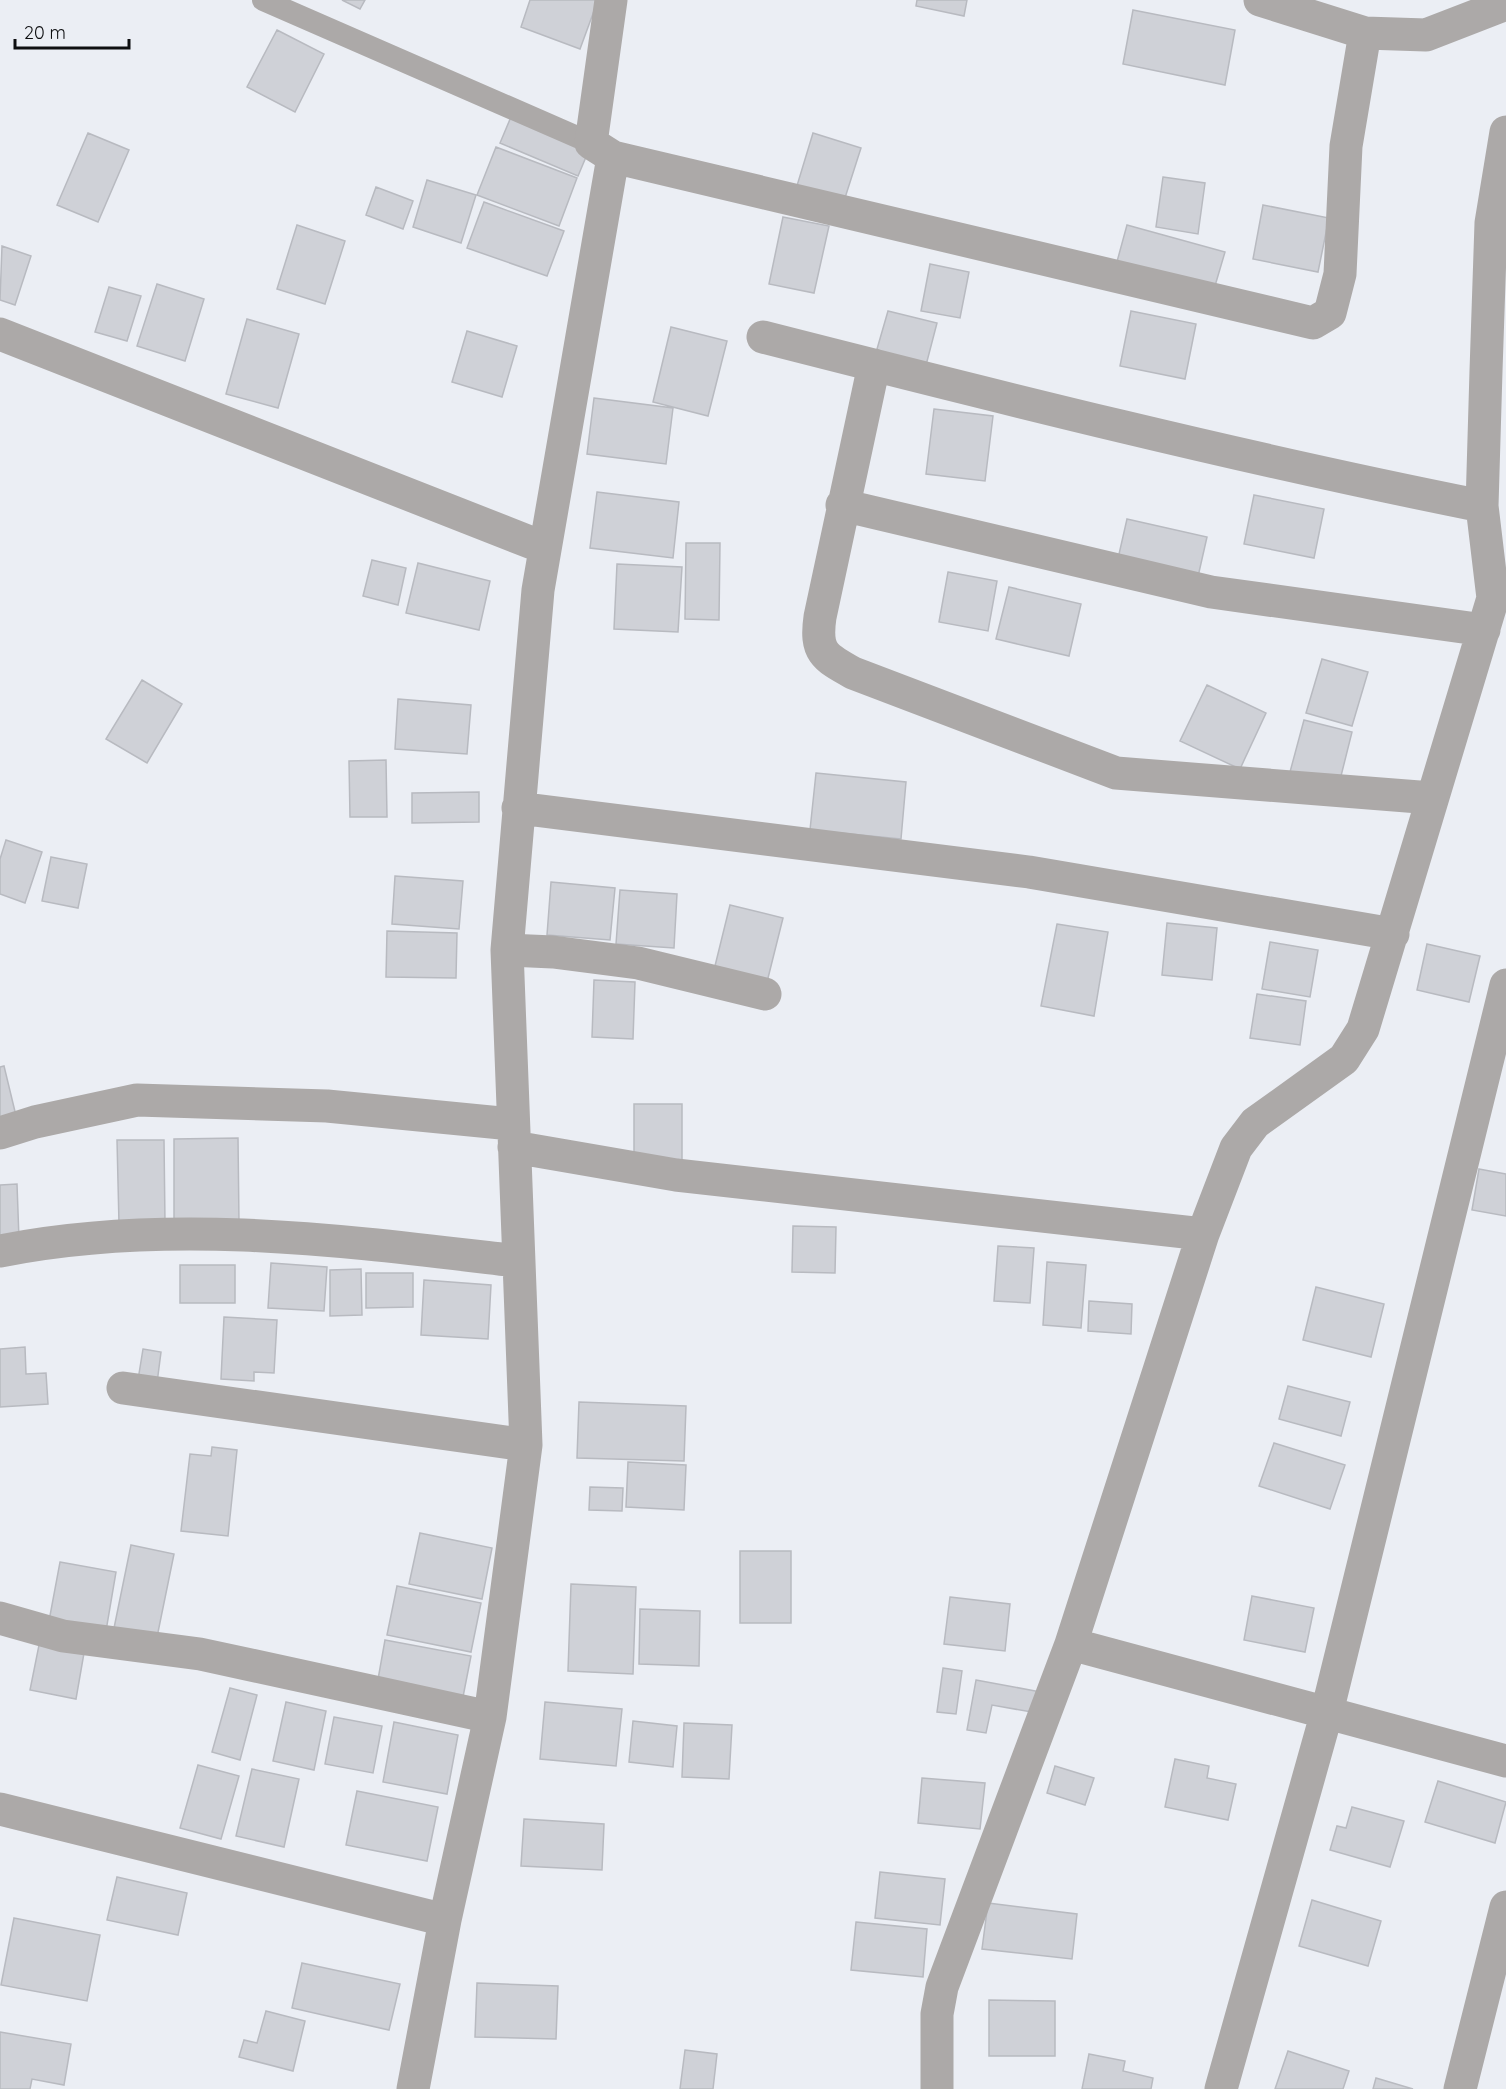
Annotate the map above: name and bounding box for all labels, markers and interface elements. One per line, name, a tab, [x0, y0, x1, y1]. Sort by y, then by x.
scale bar	[15, 12, 129, 50]
text: 20 m	[24, 21, 66, 44]

